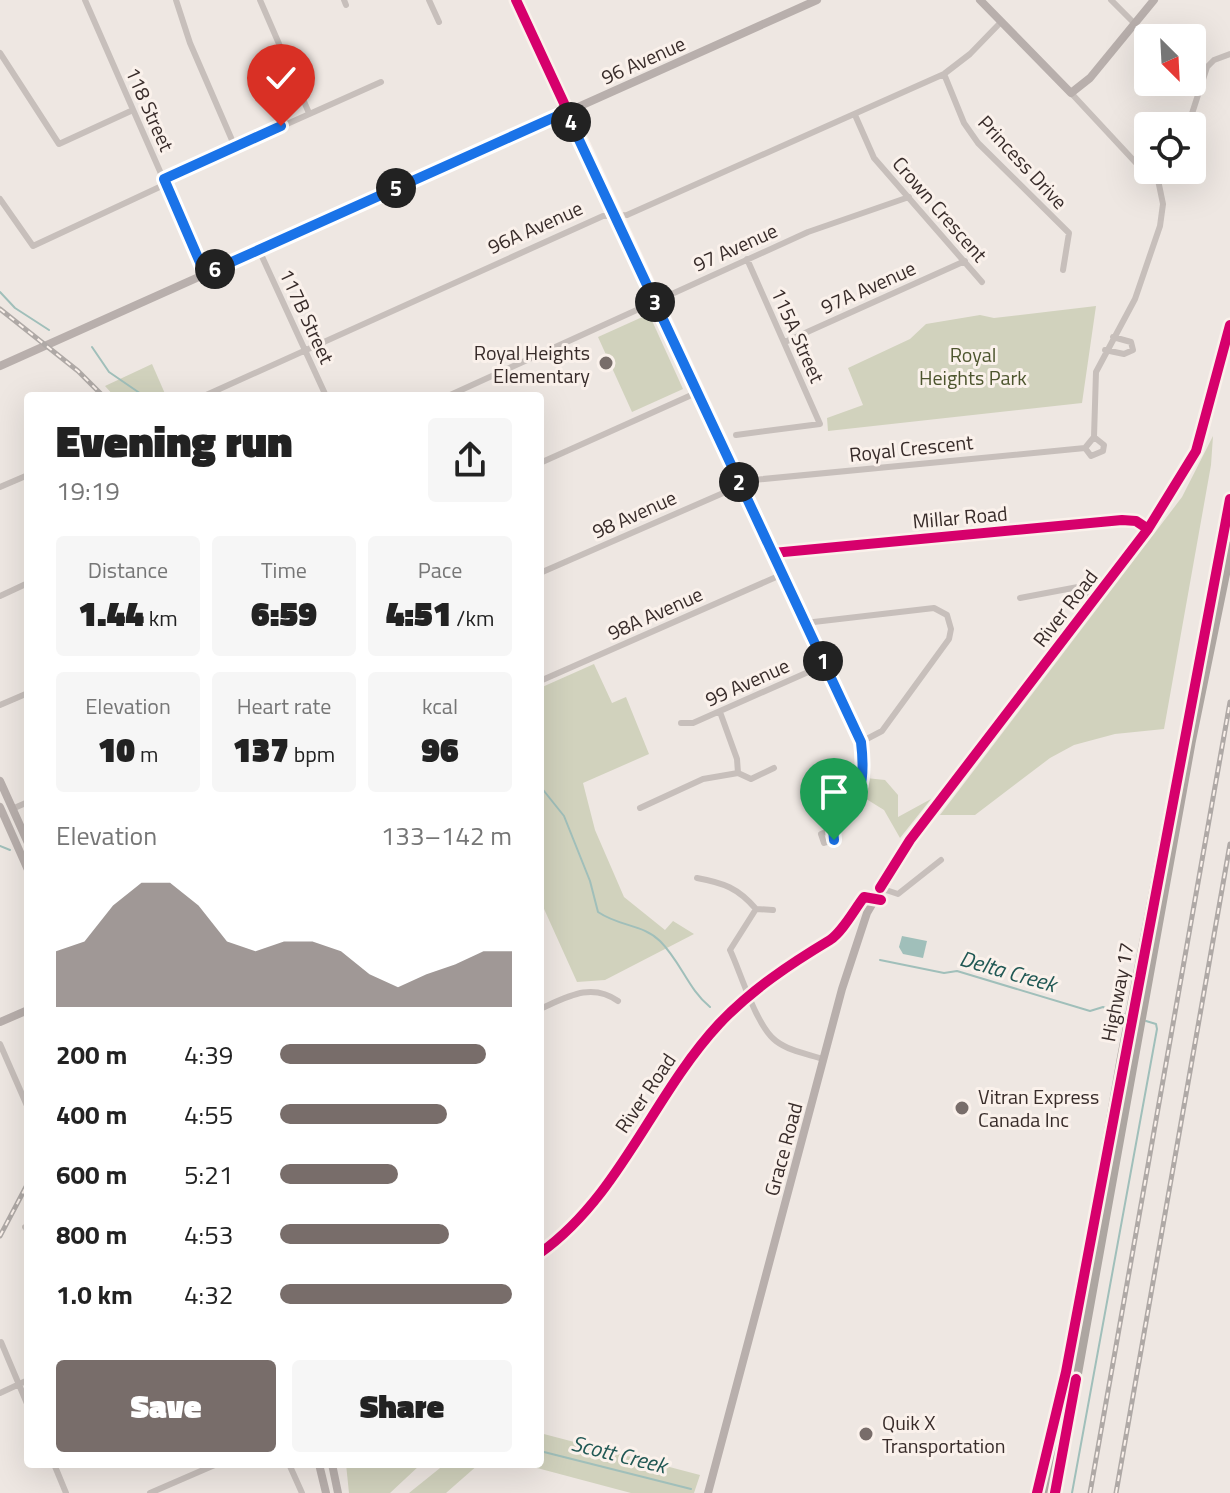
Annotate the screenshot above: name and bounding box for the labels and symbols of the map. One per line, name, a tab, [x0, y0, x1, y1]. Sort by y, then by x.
north arrow	[1134, 24, 1206, 96]
street label: 96 Avenue	[596, 28, 690, 92]
pin	[247, 44, 315, 126]
street label: 118 Street	[118, 62, 182, 156]
pin: 4	[551, 102, 591, 142]
street label: Princess Drive	[971, 108, 1075, 216]
street label: Crown Crescent	[885, 149, 995, 269]
pin: 5	[376, 168, 416, 208]
street label: 96A Avenue	[482, 192, 588, 262]
street label: 97 Avenue	[688, 215, 782, 279]
pin: 6	[195, 249, 235, 289]
street label: 97A Avenue	[815, 252, 921, 322]
street label: 117B Street	[271, 263, 343, 369]
pin: 3	[635, 282, 675, 322]
street label: 115A Street	[763, 282, 833, 388]
place label: Royal Heights Elementary	[474, 337, 590, 391]
park label: Royal Heights Park	[919, 339, 1027, 393]
marker: Royal Heights Elementary	[597, 354, 615, 372]
street label: Royal Crescent	[848, 426, 974, 470]
pin: 2	[719, 462, 759, 502]
street label: 98 Avenue	[587, 482, 681, 546]
street label: Millar Road	[911, 497, 1009, 537]
street label: River Road	[1025, 563, 1105, 653]
street label: 98A Avenue	[602, 578, 708, 648]
pin: 1	[803, 641, 843, 681]
street label: 99 Avenue	[700, 650, 794, 714]
pin	[800, 758, 868, 840]
street label: Highway 17	[1092, 940, 1142, 1044]
water label: Delta Creek	[956, 941, 1062, 1002]
street label: River Road	[607, 1047, 683, 1139]
place label: Vitran Express Canada Inc	[978, 1081, 1099, 1135]
street label: Grace Road	[756, 1099, 810, 1199]
marker: Vitran Express Canada Inc	[953, 1099, 971, 1117]
place label: Quik X Transportation	[882, 1407, 1006, 1461]
marker: Quik X Transportation	[857, 1425, 875, 1443]
water label: Scott Creek	[568, 1426, 672, 1483]

